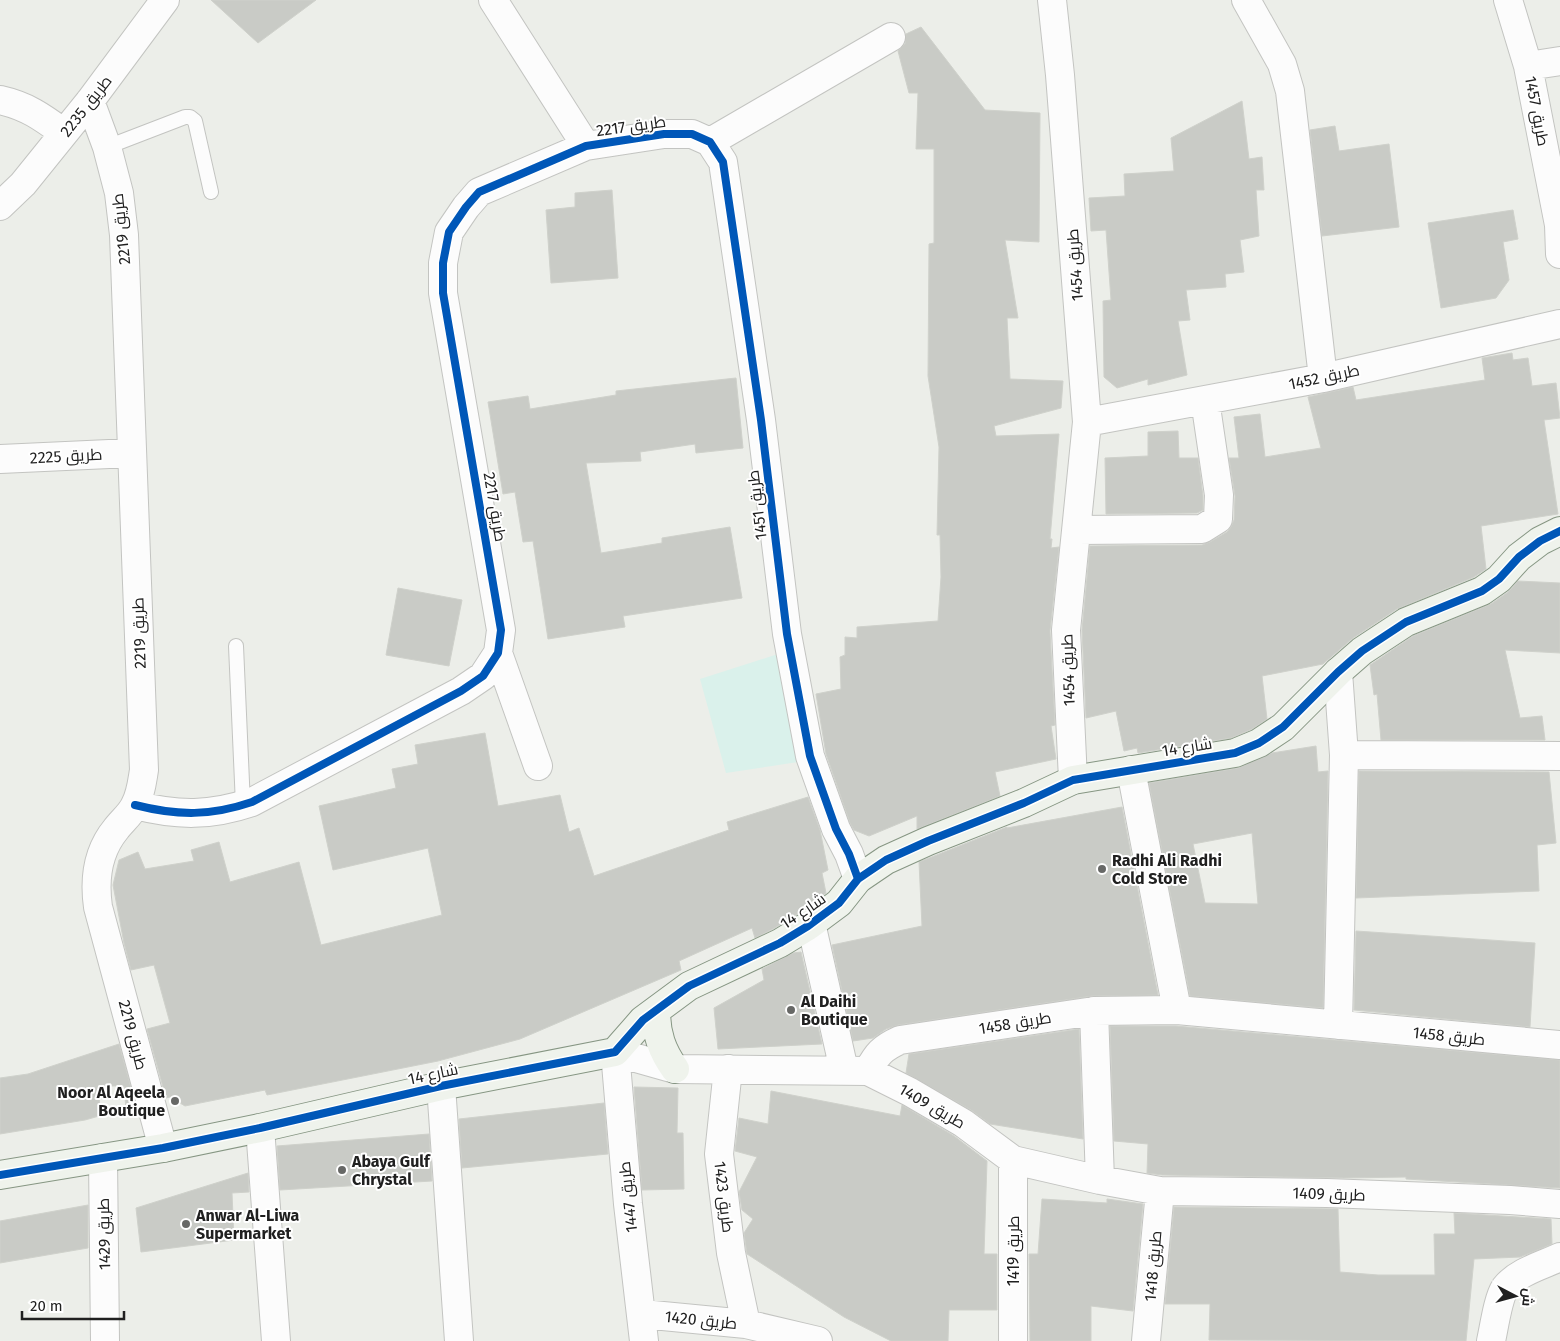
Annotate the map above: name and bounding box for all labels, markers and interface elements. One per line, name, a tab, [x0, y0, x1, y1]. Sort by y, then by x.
street label: طريق 2235	[56, 72, 117, 141]
street label: طريق 1457	[1520, 74, 1553, 148]
street label: طريق 2217	[595, 112, 667, 141]
street label: طريق 2219	[108, 192, 135, 266]
street label: طريق 1454	[1063, 228, 1088, 302]
street label: طريق 1452	[1287, 360, 1361, 395]
street label: طريق 2225	[29, 445, 103, 468]
street label: طريق 1451	[743, 469, 772, 541]
street label: طريق 2217	[479, 471, 510, 543]
street label: طريق 2219	[128, 597, 151, 669]
street label: طريق 1454	[1057, 633, 1080, 707]
street label: شارع 14	[1160, 734, 1214, 762]
place label: Radhi Ali Radhi Cold Store	[1112, 851, 1222, 888]
marker: Radhi Ali Radhi Cold Store	[1096, 863, 1108, 875]
street label: شارع 14	[777, 889, 830, 935]
place label: Al Daihi Boutique	[800, 992, 868, 1029]
street label: طريق 2219	[114, 998, 151, 1072]
marker: Al Daihi Boutique	[785, 1004, 797, 1016]
street label: طريق 1458	[977, 1008, 1053, 1039]
street label: طريق 1458	[1412, 1023, 1486, 1050]
street label: شارع 14	[406, 1059, 460, 1091]
street label: طريق 1409	[895, 1079, 969, 1133]
place label: Noor Al Aqeela Boutique	[57, 1083, 165, 1120]
marker: Noor Al Aqeela Boutique	[169, 1095, 181, 1107]
place label: Abaya Gulf Chrystal	[351, 1152, 431, 1189]
street label: طريق 1447	[615, 1160, 642, 1234]
street label: طريق 1423	[709, 1160, 738, 1234]
marker: Abaya Gulf Chrystal	[336, 1164, 348, 1176]
street label: طريق 1409	[1292, 1183, 1366, 1206]
street label: طريق 1429	[94, 1198, 115, 1270]
place label: Anwar Al-Liwa Supermarket	[195, 1206, 299, 1243]
street label: طريق 1419	[1004, 1216, 1024, 1286]
marker: Anwar Al-Liwa Supermarket	[180, 1218, 192, 1230]
street label: طريق 1418	[1140, 1230, 1167, 1302]
north arrow	[1490, 1271, 1540, 1321]
text: ش	[1518, 1287, 1537, 1307]
scale bar	[22, 1288, 125, 1320]
text: 20 m	[30, 1297, 63, 1315]
street label: طريق 1420	[664, 1307, 738, 1334]

